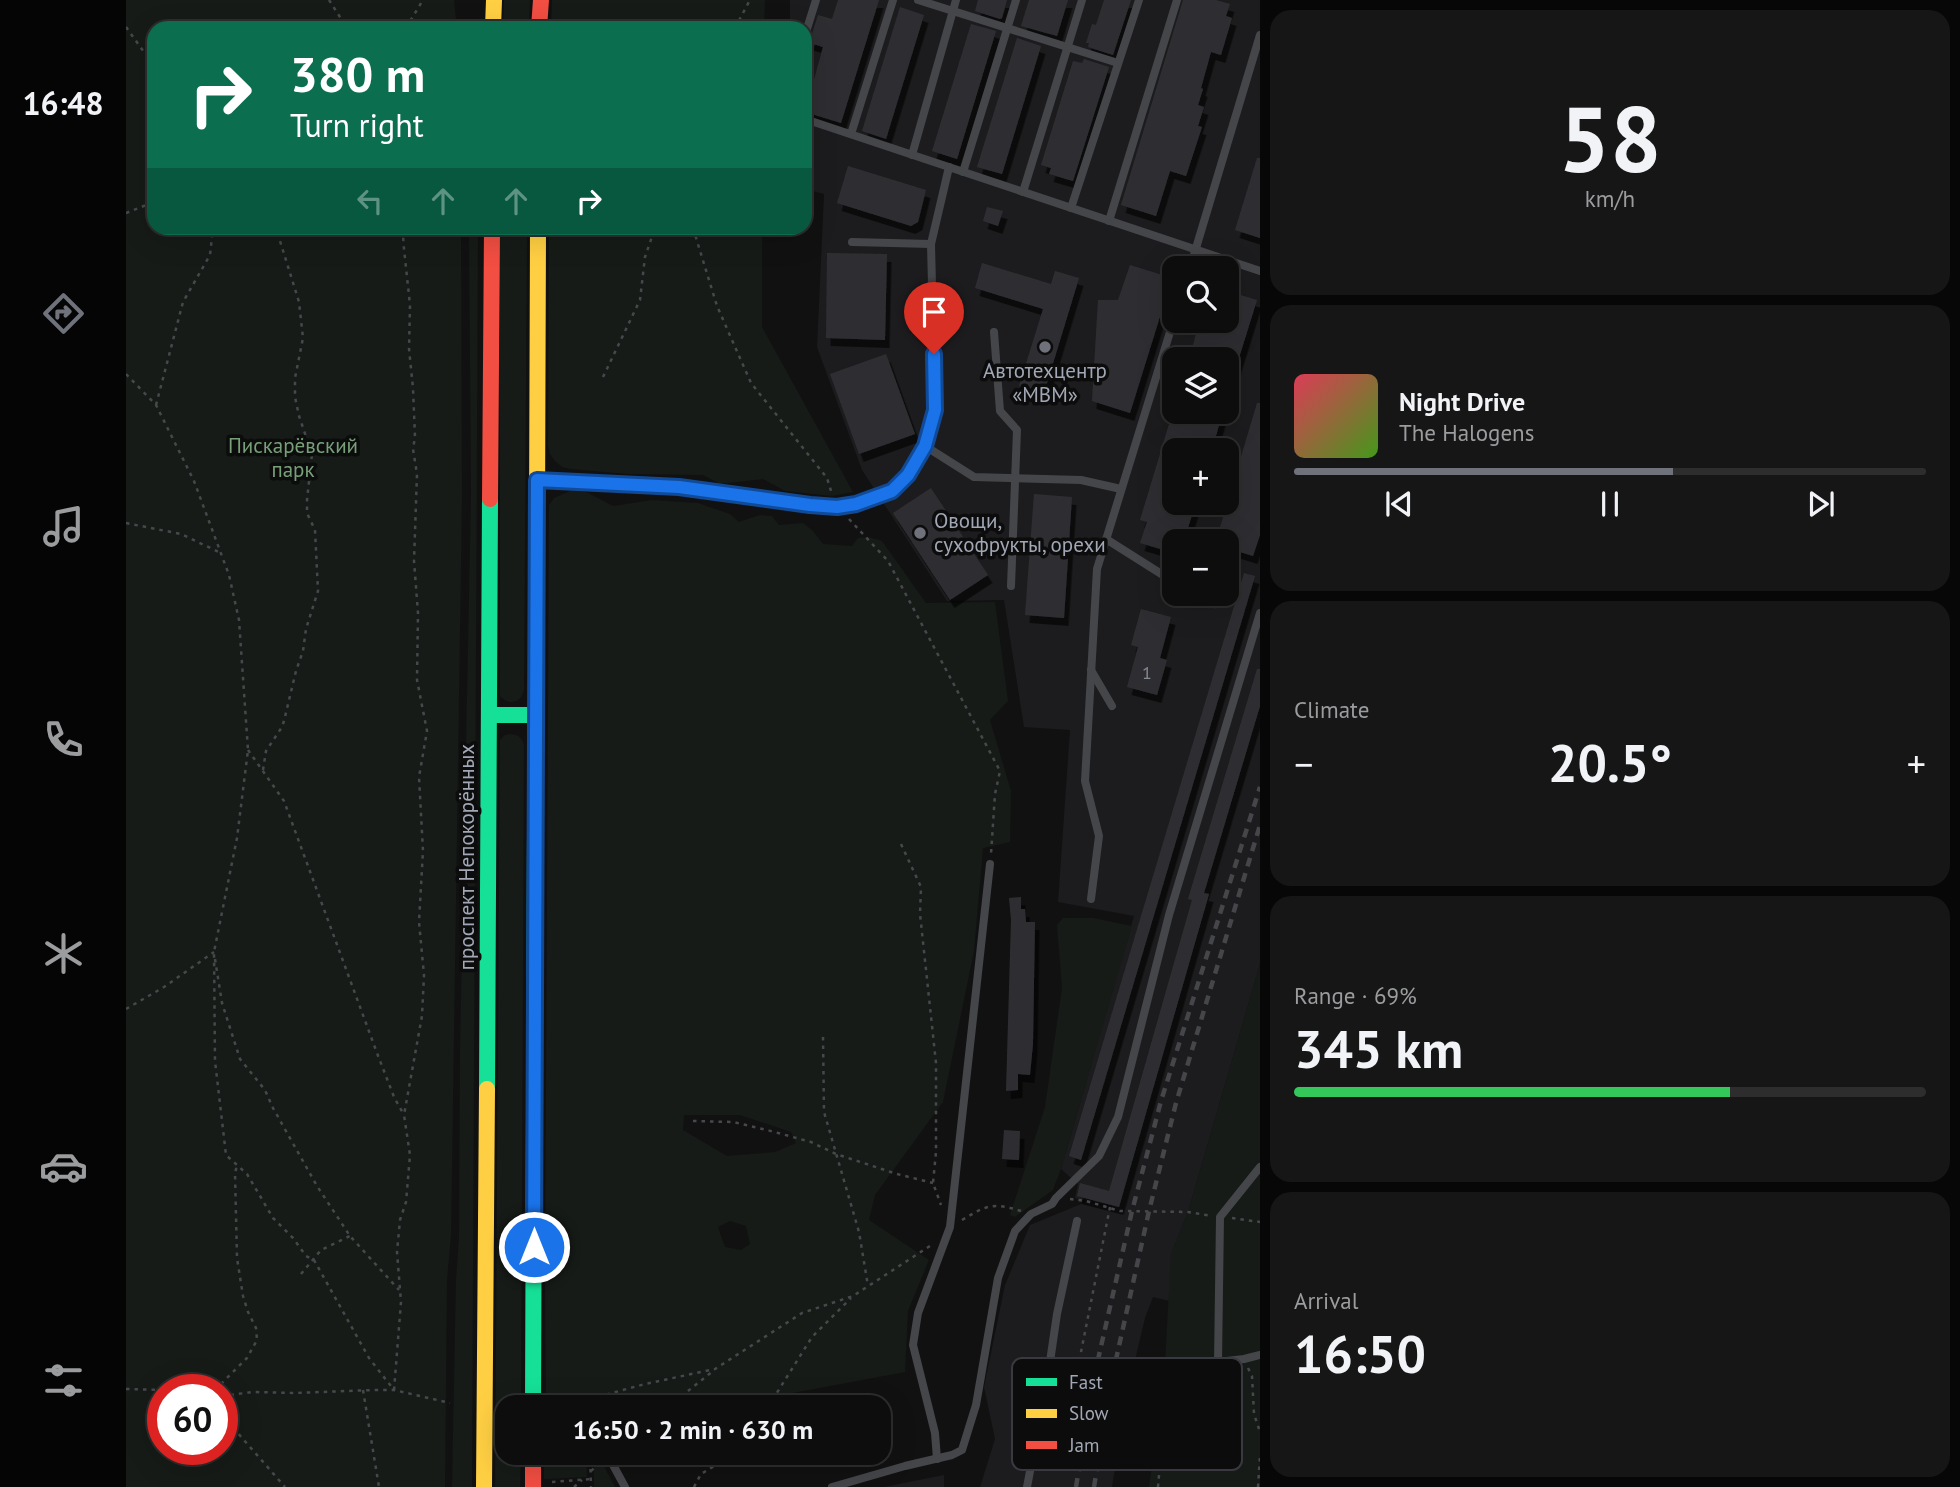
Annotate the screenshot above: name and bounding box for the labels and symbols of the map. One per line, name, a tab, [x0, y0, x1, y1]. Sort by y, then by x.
pin	[904, 282, 964, 354]
marker: Автотехцентр «МВМ»	[1037, 339, 1053, 355]
place label: Автотехцентр «МВМ»	[983, 357, 1107, 408]
park label: Пискарёвский парк	[228, 432, 358, 483]
place label: Овощи, сухофрукты, орехи	[934, 507, 1106, 558]
marker: Овощи, сухофрукты, орехи	[912, 525, 928, 541]
house number: 1	[1142, 661, 1152, 684]
street label: проспект Непокорённых	[453, 744, 480, 970]
position arrow	[497, 1210, 571, 1284]
legend	[1012, 1358, 1242, 1470]
text: Fast	[1069, 1370, 1103, 1394]
speed limit sign: 60	[147, 1374, 238, 1465]
text: Slow	[1069, 1401, 1109, 1425]
text: Jam	[1068, 1433, 1099, 1457]

